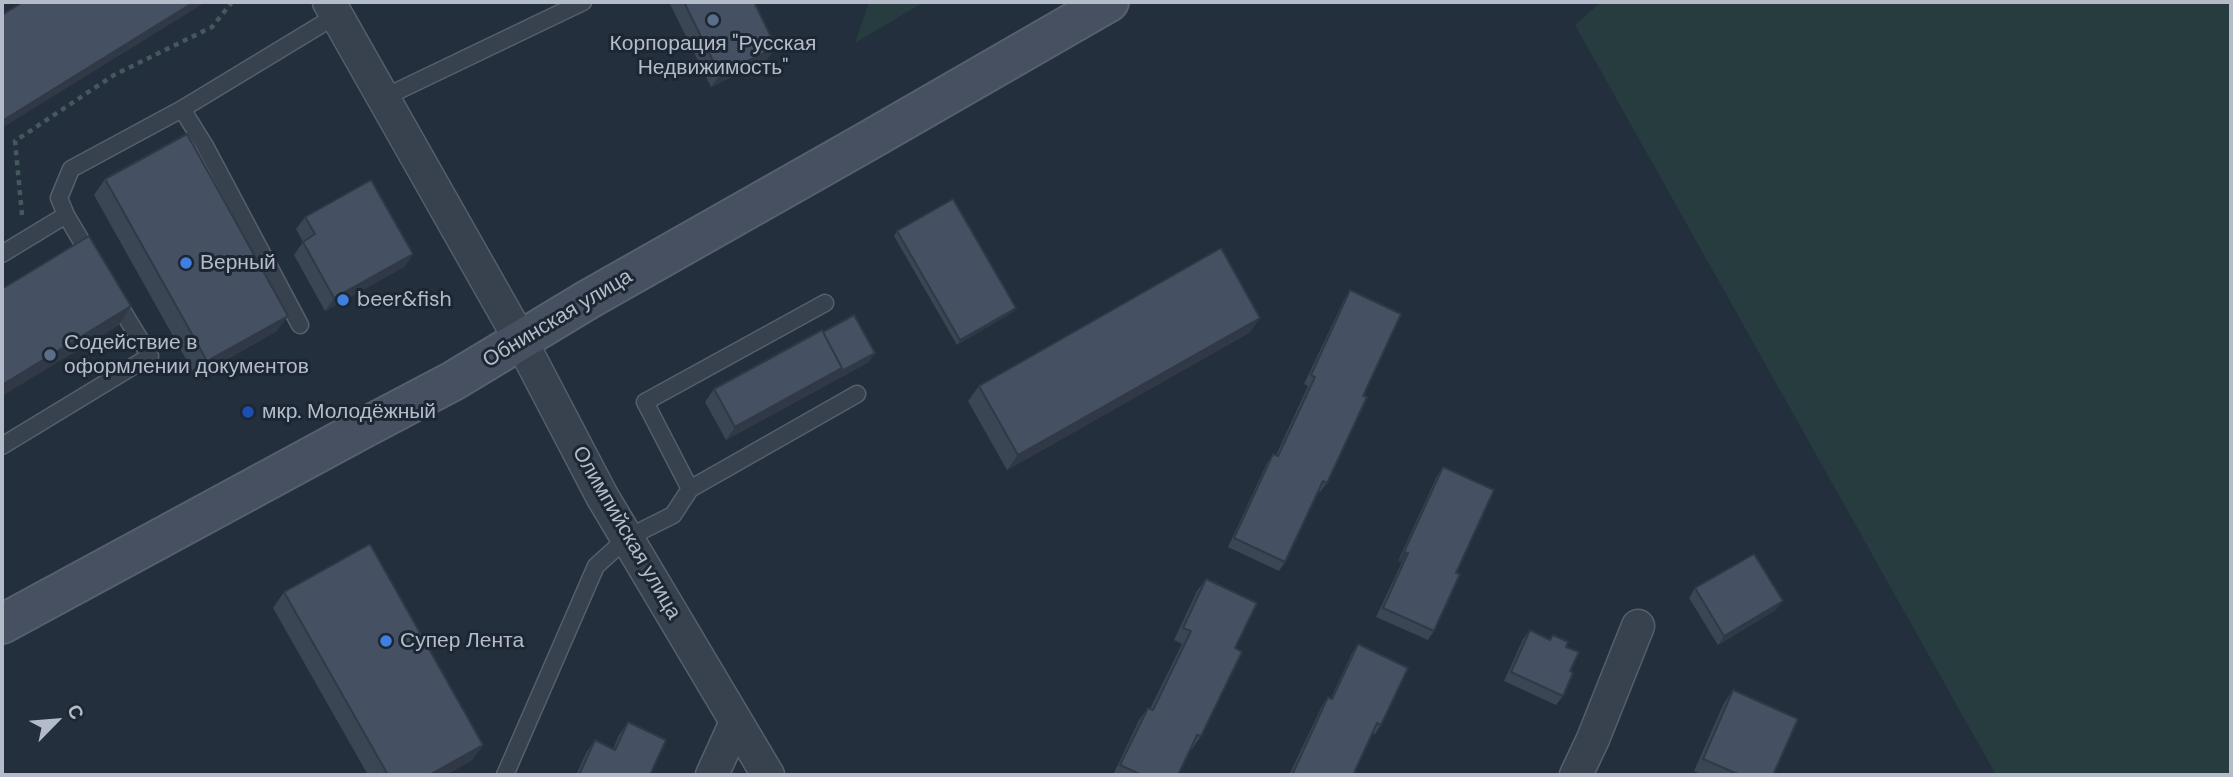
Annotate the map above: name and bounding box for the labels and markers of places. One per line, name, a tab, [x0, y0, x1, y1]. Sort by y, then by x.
marker: Корпорация "Русская Недвижимость"	[705, 12, 721, 28]
place label: Корпорация "Русская Недвижимость"	[610, 31, 816, 81]
place label: Верный	[200, 250, 276, 276]
marker: Верный	[178, 255, 194, 271]
place label: beer&fish	[357, 287, 452, 313]
marker: beer&fish	[335, 292, 351, 308]
place label: Содействие в оформлении документов	[64, 330, 309, 380]
marker: Содействие в оформлении документов	[42, 347, 58, 363]
place label: мкр. Молодёжный	[262, 399, 436, 425]
marker: мкр. Молодёжный	[240, 404, 256, 420]
place label: Супер Лента	[400, 628, 524, 654]
marker: Супер Лента	[378, 633, 394, 649]

